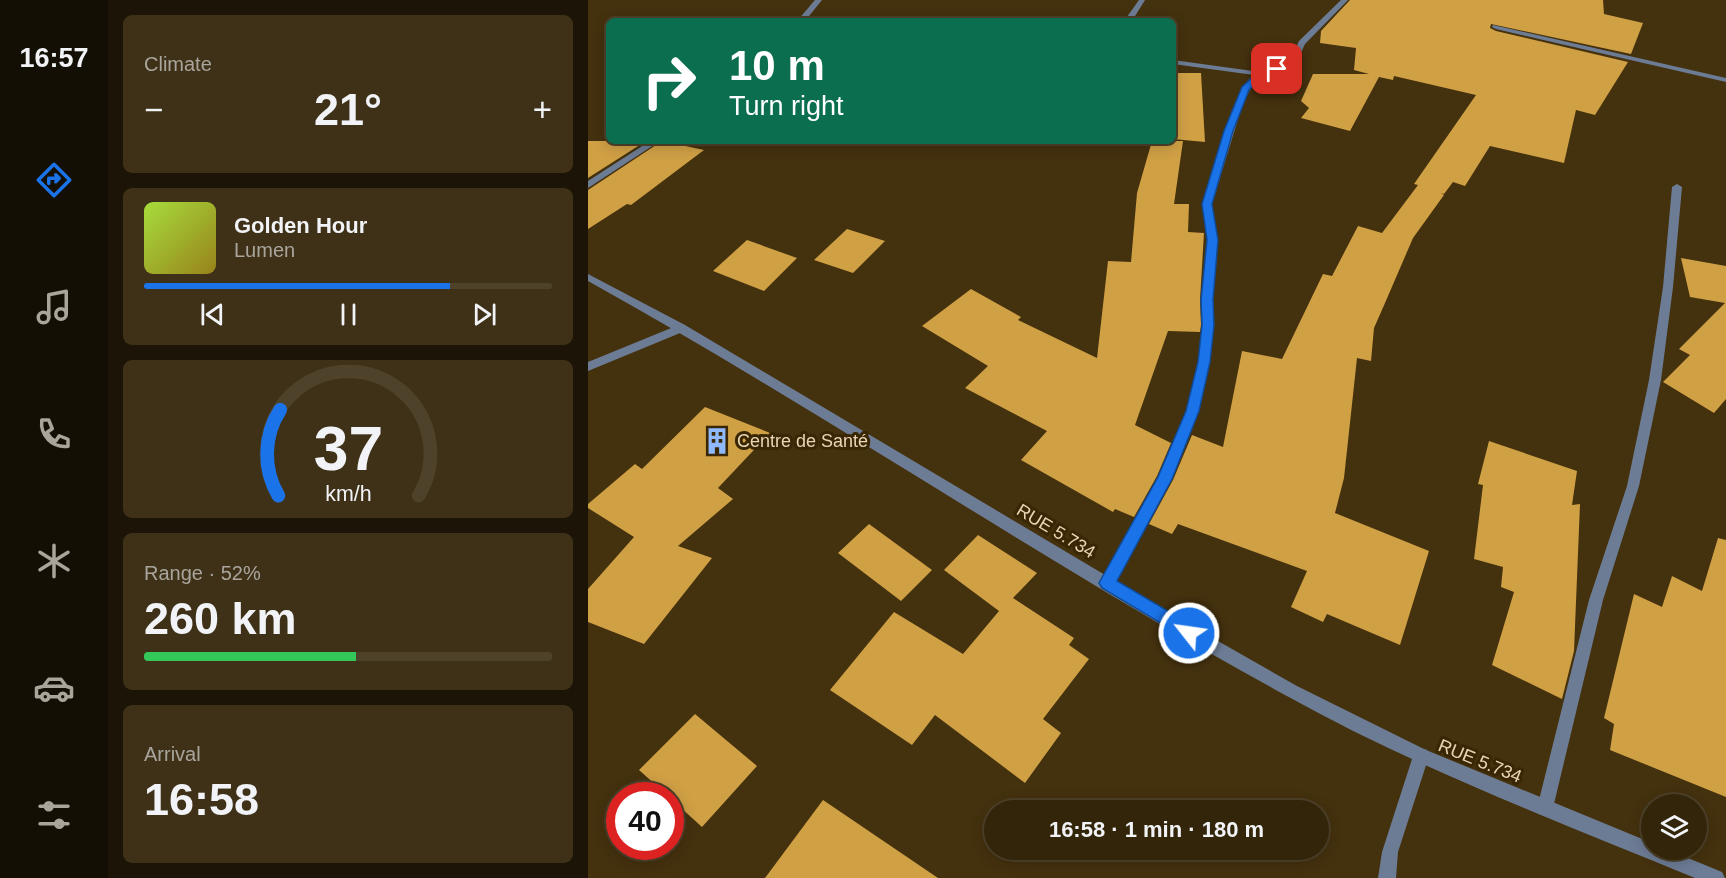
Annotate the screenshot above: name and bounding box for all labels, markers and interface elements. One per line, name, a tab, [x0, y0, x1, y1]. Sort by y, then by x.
icon: right	[630, 42, 708, 120]
text: 10 m	[729, 42, 825, 89]
text: 16:57	[19, 43, 89, 73]
pin	[1251, 43, 1302, 94]
icon: arrive	[1260, 52, 1293, 85]
text: Climate	[144, 53, 212, 75]
text: 21°	[314, 84, 382, 135]
text: −	[144, 91, 163, 128]
text: +	[533, 91, 552, 128]
text: Turn right	[729, 91, 844, 121]
icon: directions	[33, 159, 75, 201]
text: Golden Hour	[234, 213, 367, 238]
text: Lumen	[234, 239, 295, 261]
icon: music	[33, 286, 75, 328]
icon: previous	[196, 298, 229, 331]
icon: pause	[332, 298, 365, 331]
icon: next	[468, 298, 501, 331]
icon: phone	[33, 413, 75, 455]
text: 37	[313, 414, 383, 483]
building icon: Centre de Santé	[702, 426, 732, 456]
place label: Centre de Santé	[737, 431, 868, 451]
text: km/h	[325, 482, 371, 506]
street label: RUE 5.734	[1013, 500, 1099, 562]
icon: climate	[33, 540, 75, 582]
text: Range · 52%	[144, 562, 261, 584]
text: 260 km	[144, 593, 297, 644]
position arrow	[1157, 601, 1221, 665]
icon: car	[33, 667, 75, 709]
street label: RUE 5.734	[1435, 735, 1525, 787]
text: Arrival	[144, 743, 201, 765]
text: 16:58	[144, 774, 259, 825]
speed limit sign: 40	[606, 782, 684, 860]
icon: filters	[33, 794, 75, 836]
map controls	[1641, 794, 1707, 860]
button: layers	[1641, 794, 1707, 860]
text: 16:58 · 1 min · 180 m	[1049, 817, 1264, 842]

